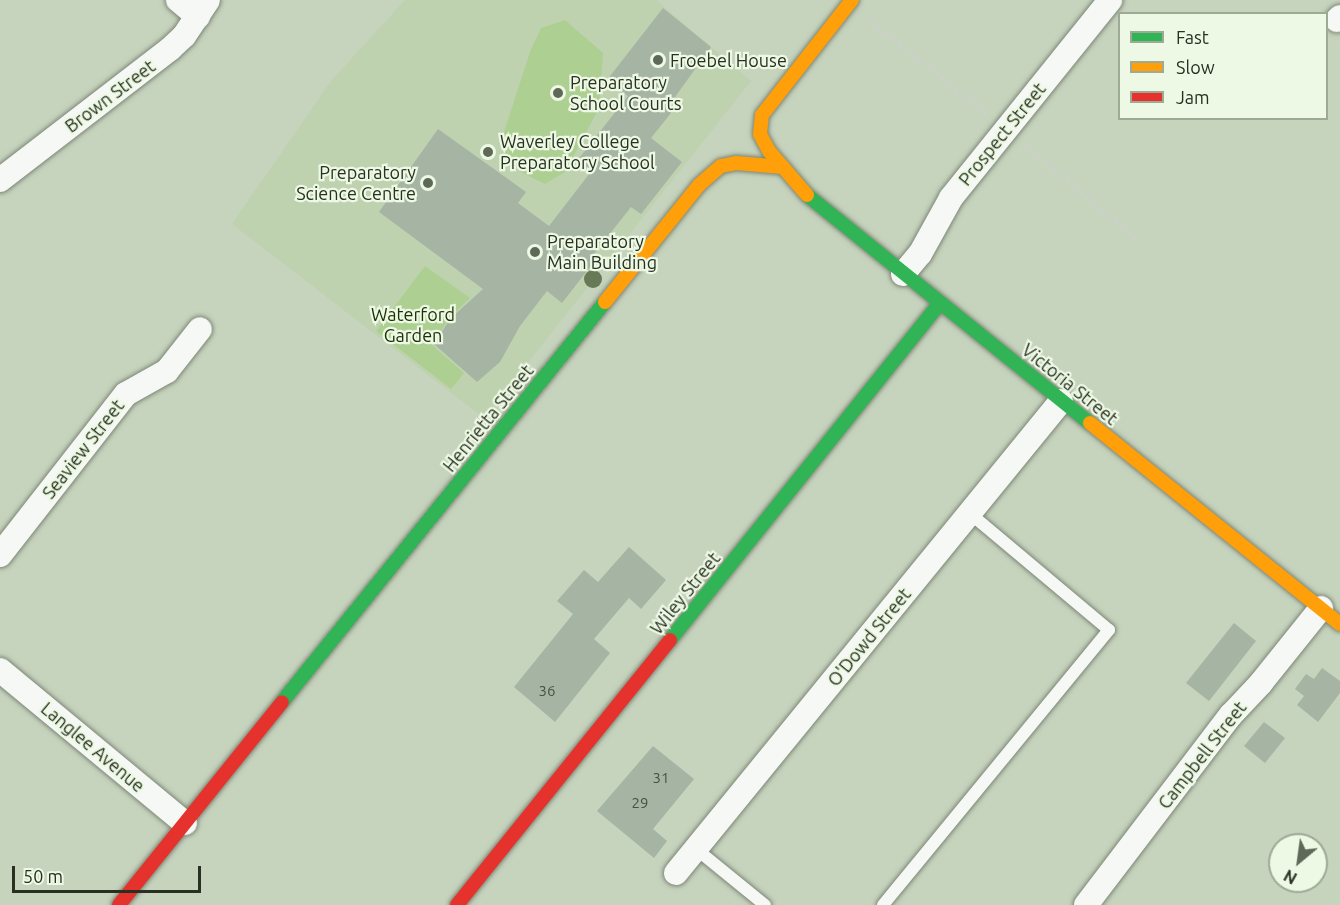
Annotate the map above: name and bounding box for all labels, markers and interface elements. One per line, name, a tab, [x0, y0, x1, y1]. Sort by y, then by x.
legend	[1118, 12, 1328, 120]
text: Fast	[1176, 27, 1209, 47]
place label: Froebel House	[670, 49, 787, 71]
marker: Froebel House	[651, 53, 665, 67]
street label: Brown Street	[61, 55, 159, 137]
text: Slow	[1176, 57, 1215, 77]
place label: Preparatory School Courts	[570, 72, 682, 115]
street label: Prospect Street	[954, 78, 1050, 190]
marker: Preparatory School Courts	[551, 86, 565, 100]
text: Jam	[1176, 87, 1210, 107]
place label: Waverley College Preparatory School	[500, 131, 655, 174]
marker: Waverley College Preparatory School	[481, 145, 495, 159]
place label: Preparatory Science Centre	[296, 162, 416, 204]
marker: Preparatory Science Centre	[421, 176, 435, 190]
place label: Preparatory Main Building	[547, 231, 657, 274]
marker: Preparatory Main Building	[528, 245, 542, 259]
park label: Waterford Garden	[371, 304, 455, 346]
street label: Victoria Street	[1018, 339, 1122, 429]
street label: Henrietta Street	[438, 360, 538, 476]
street label: Seaview Street	[38, 395, 128, 503]
street label: Wiley Street	[645, 548, 725, 638]
street label: O'Dowd Street	[823, 584, 915, 690]
house number: 36	[539, 682, 555, 700]
street label: Langlee Avenue	[37, 697, 149, 797]
street label: Campbell Street	[1153, 697, 1251, 813]
house number: 31	[653, 769, 669, 787]
house number: 29	[632, 794, 648, 812]
north arrow	[1268, 833, 1328, 893]
scale bar	[15, 854, 204, 892]
text: 50 m	[23, 866, 63, 886]
text: N	[1281, 866, 1300, 888]

